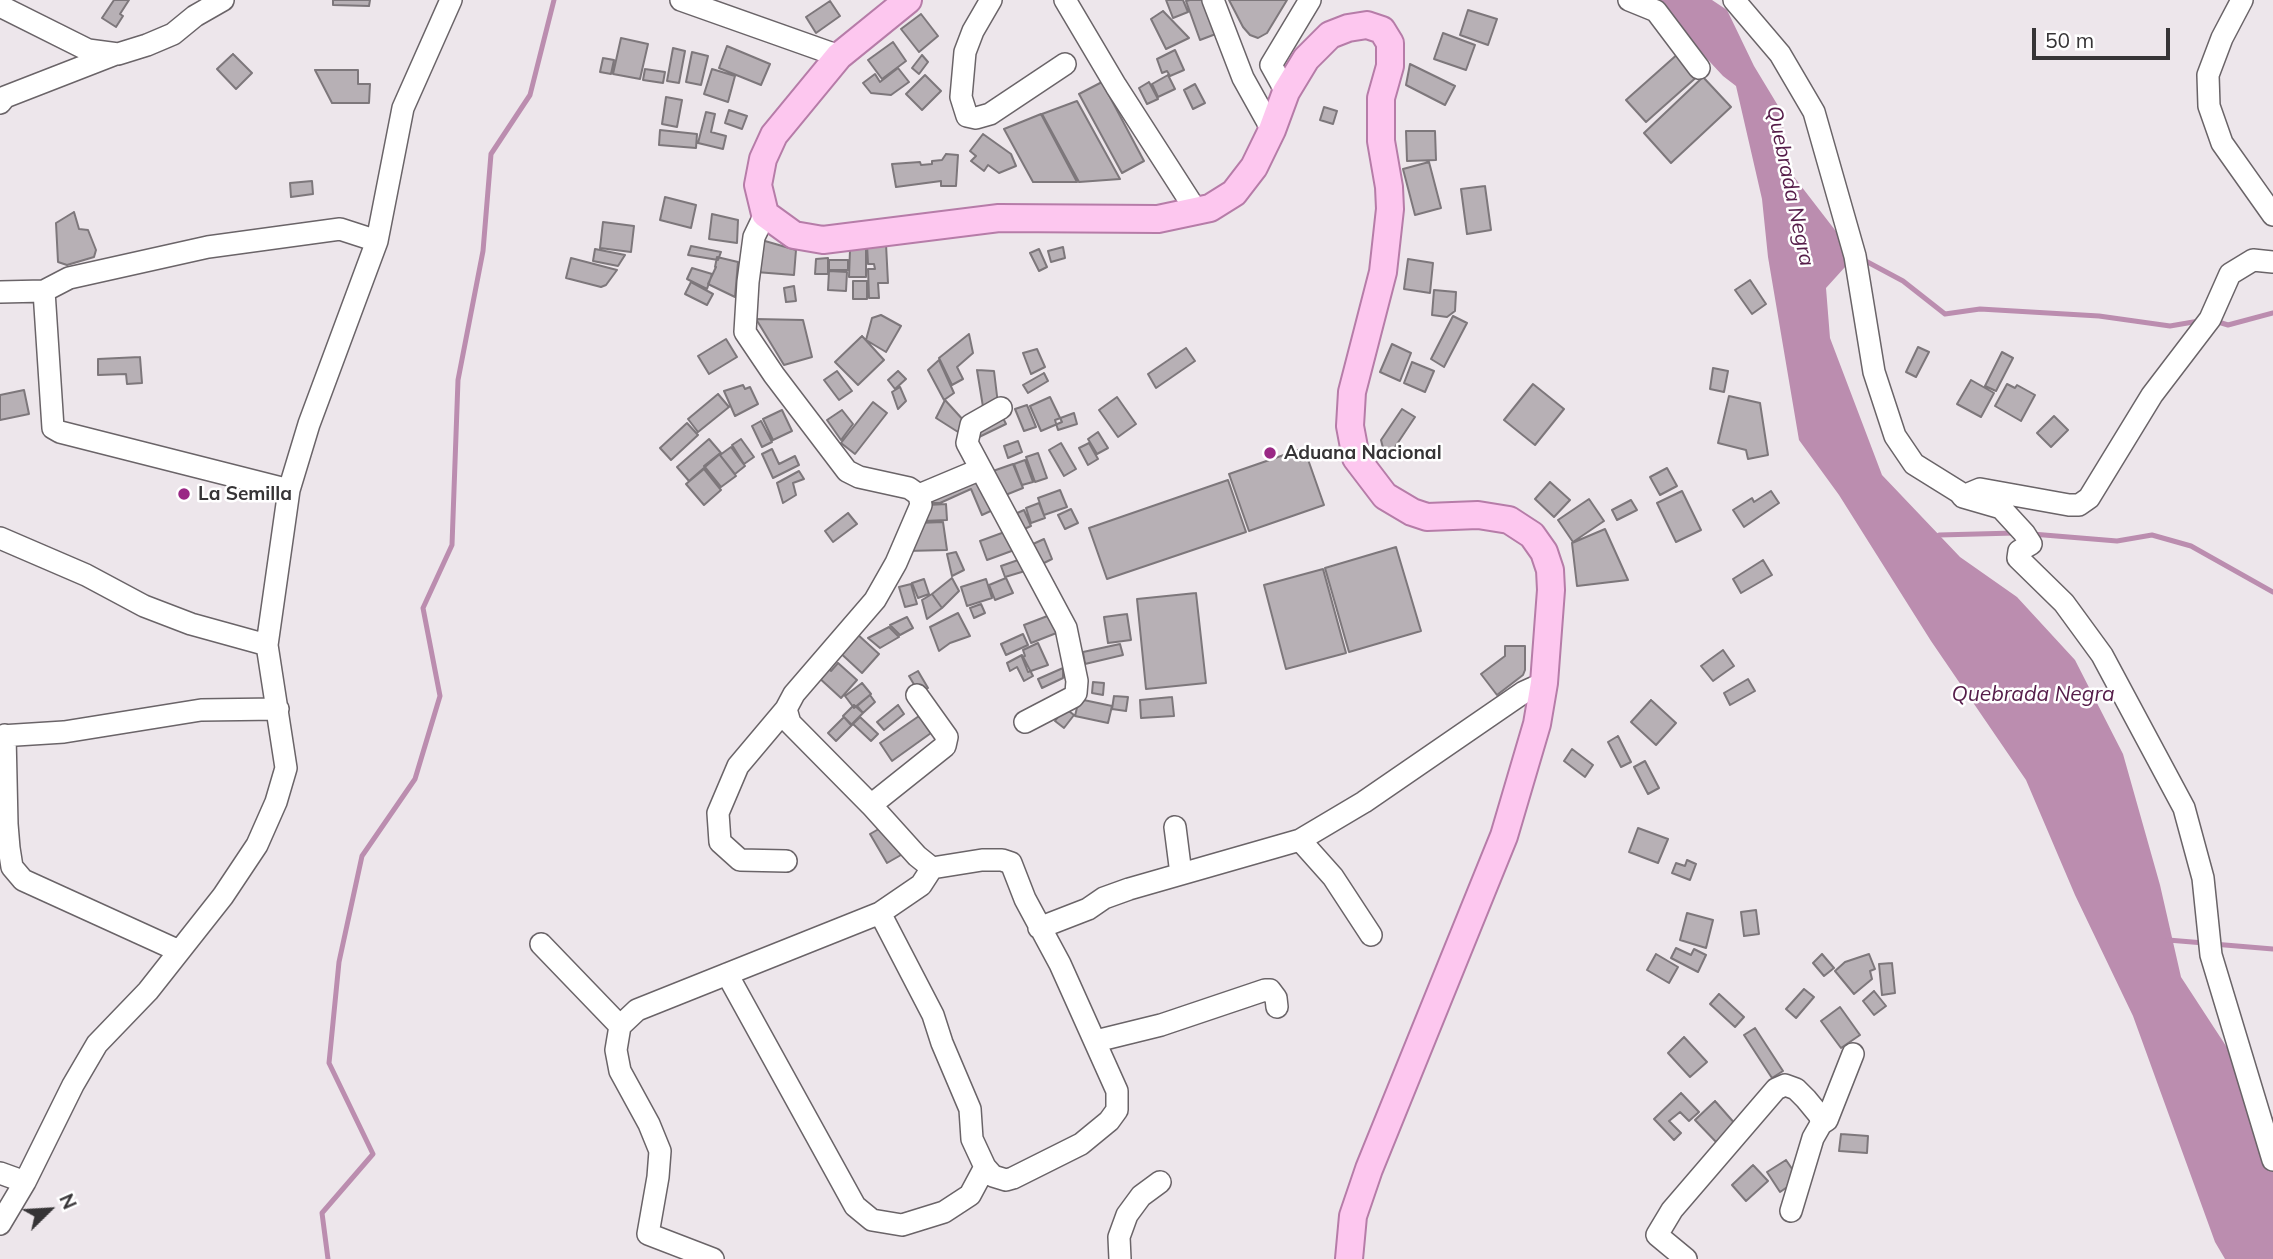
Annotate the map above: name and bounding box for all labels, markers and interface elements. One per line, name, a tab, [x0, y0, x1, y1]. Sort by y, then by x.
scale bar	[2035, 14, 2173, 58]
text: 50 m	[2045, 27, 2094, 53]
water label: Quebrada Negra	[1761, 104, 1819, 268]
place label: Aduana Nacional	[1284, 442, 1442, 464]
marker: Aduana Nacional	[1262, 445, 1278, 461]
place label: La Semilla	[198, 483, 292, 505]
marker: La Semilla	[176, 486, 192, 502]
water label: Quebrada Negra	[1951, 682, 2115, 708]
north arrow	[14, 1175, 84, 1245]
text: N	[54, 1190, 82, 1213]

